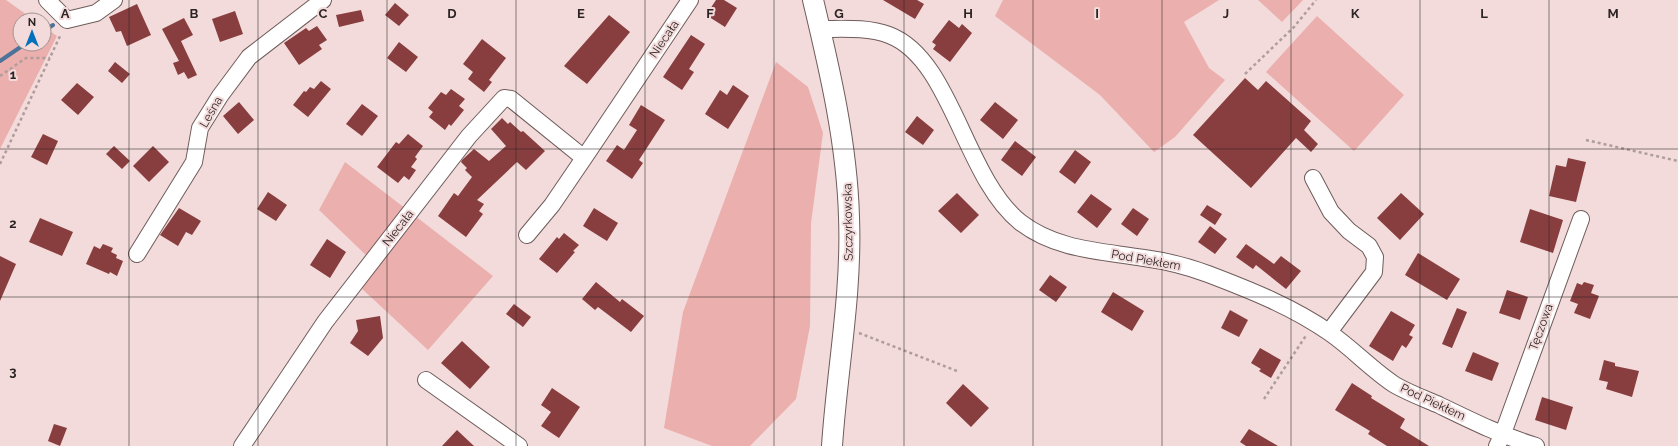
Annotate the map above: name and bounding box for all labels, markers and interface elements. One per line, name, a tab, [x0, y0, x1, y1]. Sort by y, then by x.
text: A	[61, 6, 70, 21]
text: B	[190, 6, 199, 21]
text: C	[319, 6, 328, 21]
text: D	[447, 6, 457, 21]
text: E	[577, 6, 585, 21]
text: F	[706, 6, 714, 21]
text: G	[834, 6, 844, 21]
text: H	[963, 6, 973, 21]
text: I	[1095, 6, 1099, 21]
text: J	[1223, 6, 1229, 21]
text: K	[1351, 6, 1360, 21]
text: L	[1480, 6, 1488, 21]
text: M	[1607, 6, 1619, 21]
north arrow	[12, 12, 52, 52]
text: N	[28, 16, 36, 29]
street label: Niecała	[646, 18, 682, 60]
text: 1	[10, 67, 17, 82]
street label: Leśna	[197, 94, 225, 130]
street label: Szczyrkowska	[840, 183, 856, 261]
street label: Niecała	[380, 207, 416, 249]
text: 2	[9, 216, 17, 231]
street label: Pod Piekłem	[1110, 247, 1182, 273]
street label: Tęczowa	[1526, 302, 1556, 352]
text: 3	[9, 364, 17, 379]
street label: Pod Piekłem	[1398, 381, 1468, 423]

